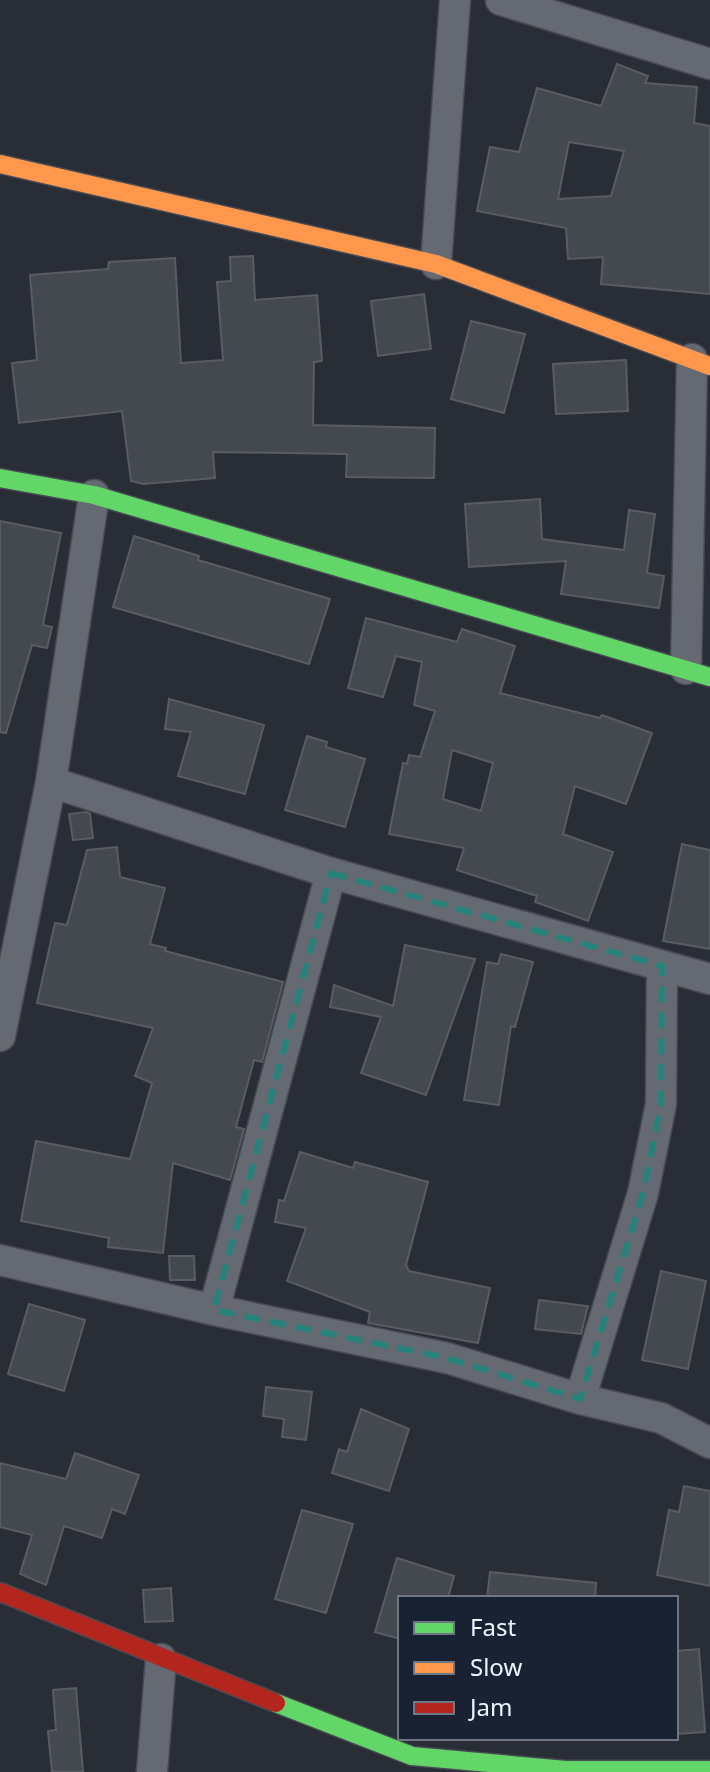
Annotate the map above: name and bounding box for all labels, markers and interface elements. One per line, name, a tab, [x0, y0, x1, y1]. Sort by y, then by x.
legend	[398, 1596, 678, 1740]
text: Fast	[470, 1610, 516, 1643]
text: Slow	[470, 1650, 522, 1683]
text: Jam	[468, 1690, 512, 1723]

